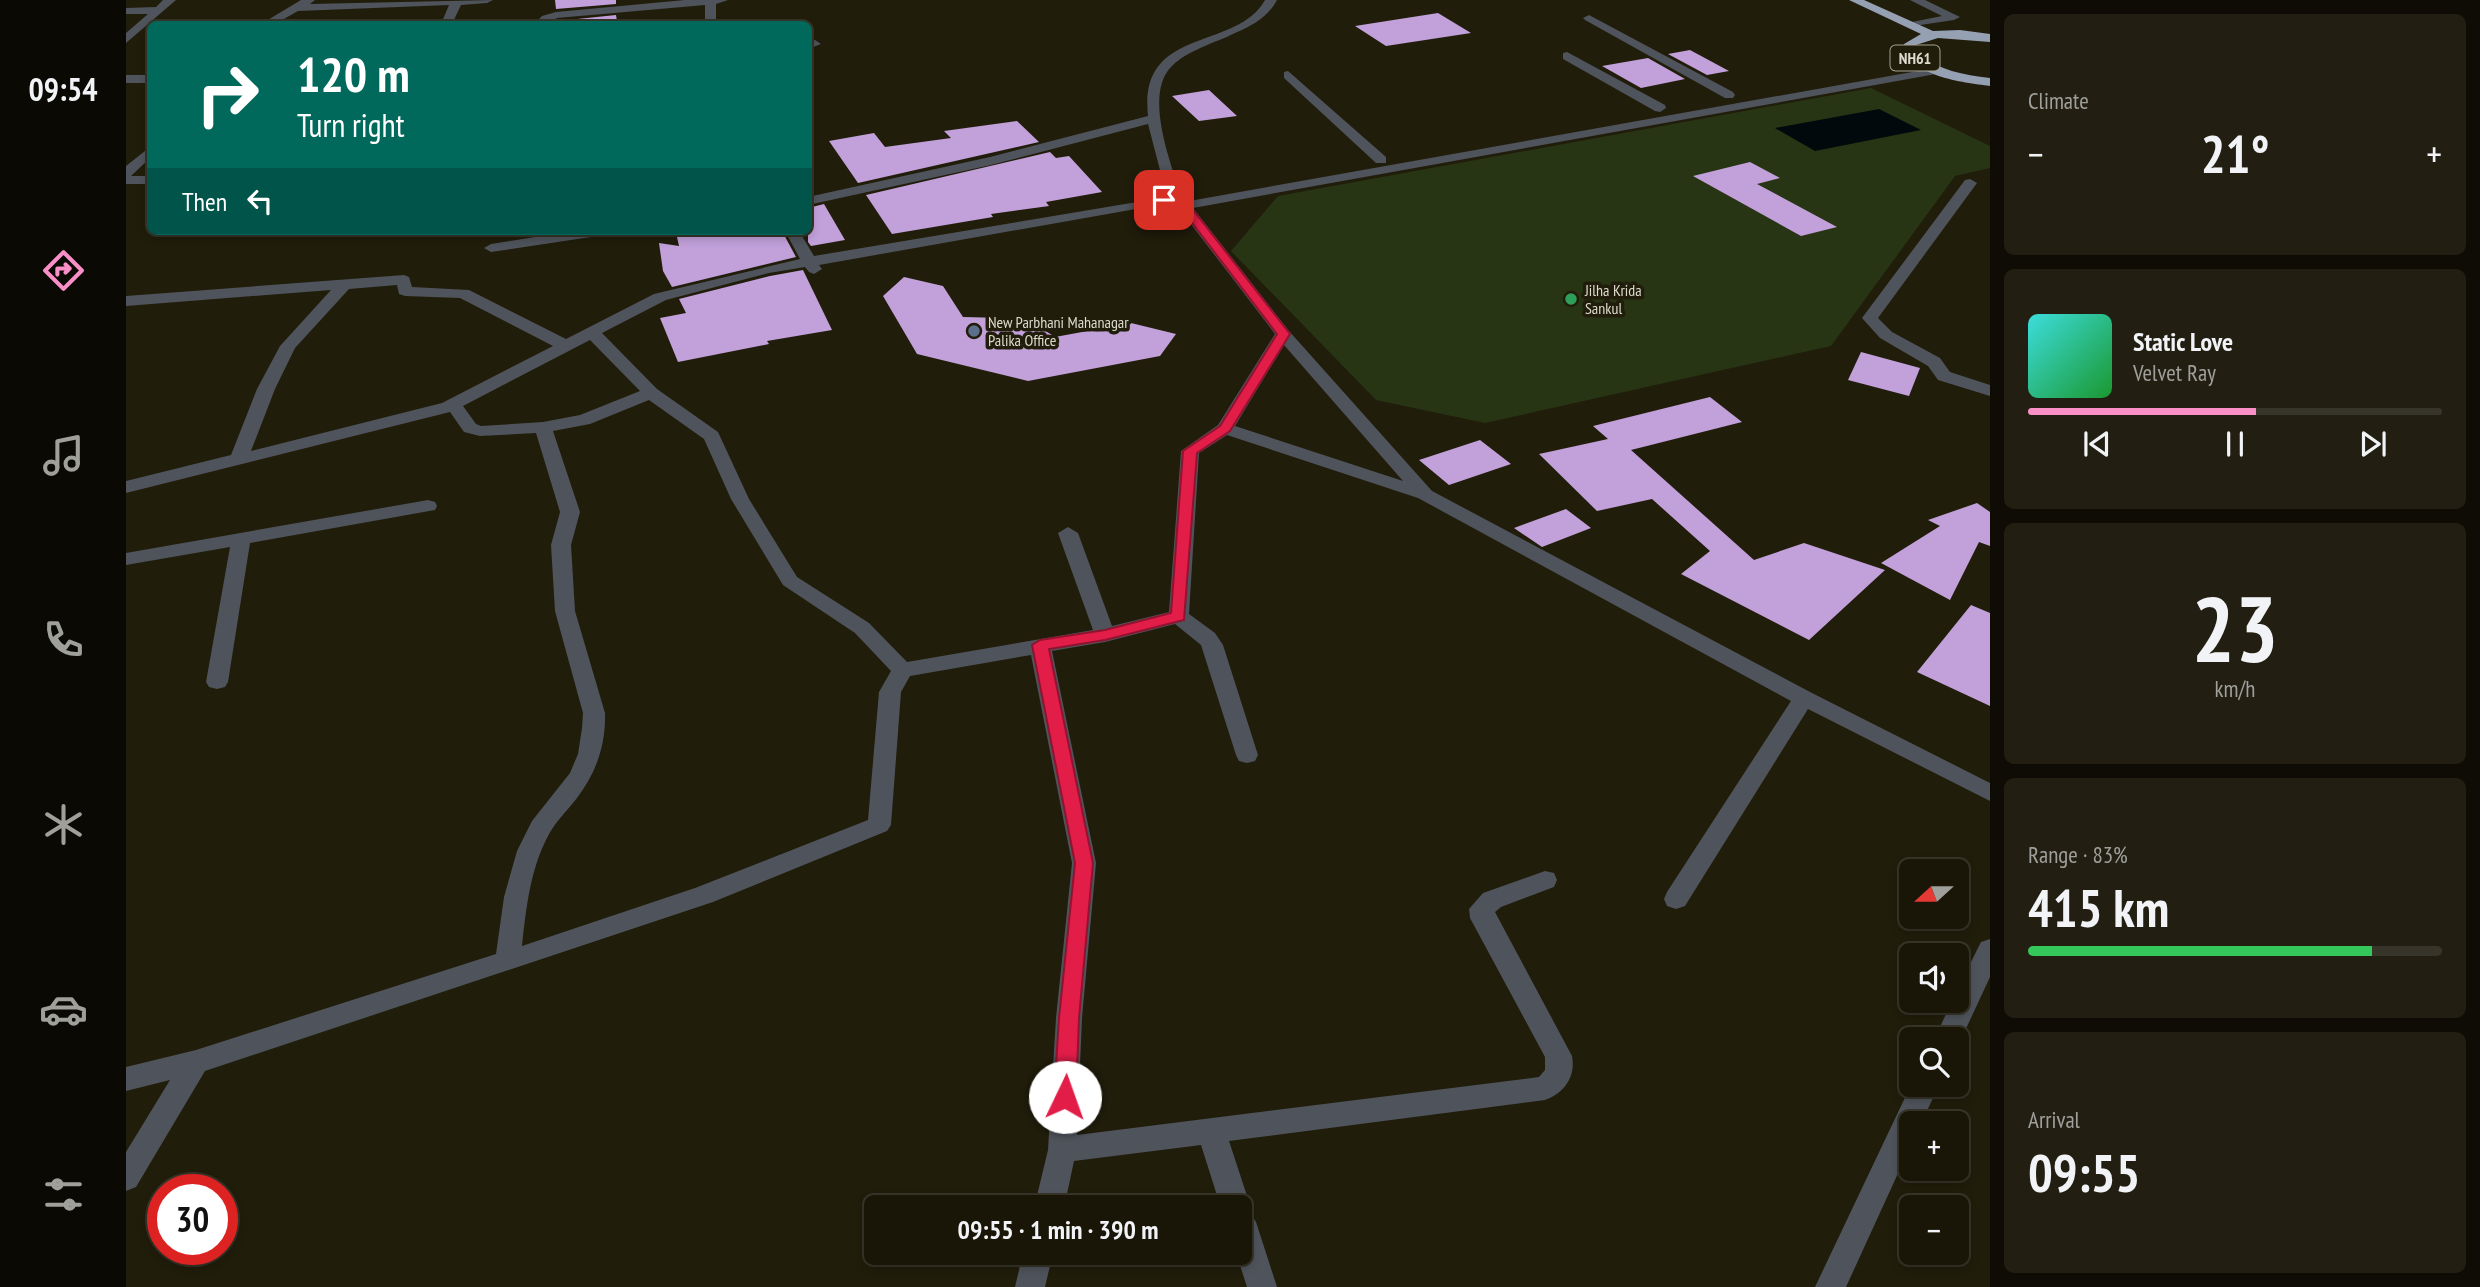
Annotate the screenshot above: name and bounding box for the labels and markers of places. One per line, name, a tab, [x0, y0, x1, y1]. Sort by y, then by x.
pin	[1134, 170, 1194, 230]
place label: Jilha Krida Sankul	[1584, 280, 1642, 318]
marker: Jilha Krida Sankul	[1563, 291, 1579, 307]
place label: New Parbhani Mahanagar Palika Office	[988, 312, 1129, 350]
marker: New Parbhani Mahanagar Palika Office	[966, 323, 982, 339]

